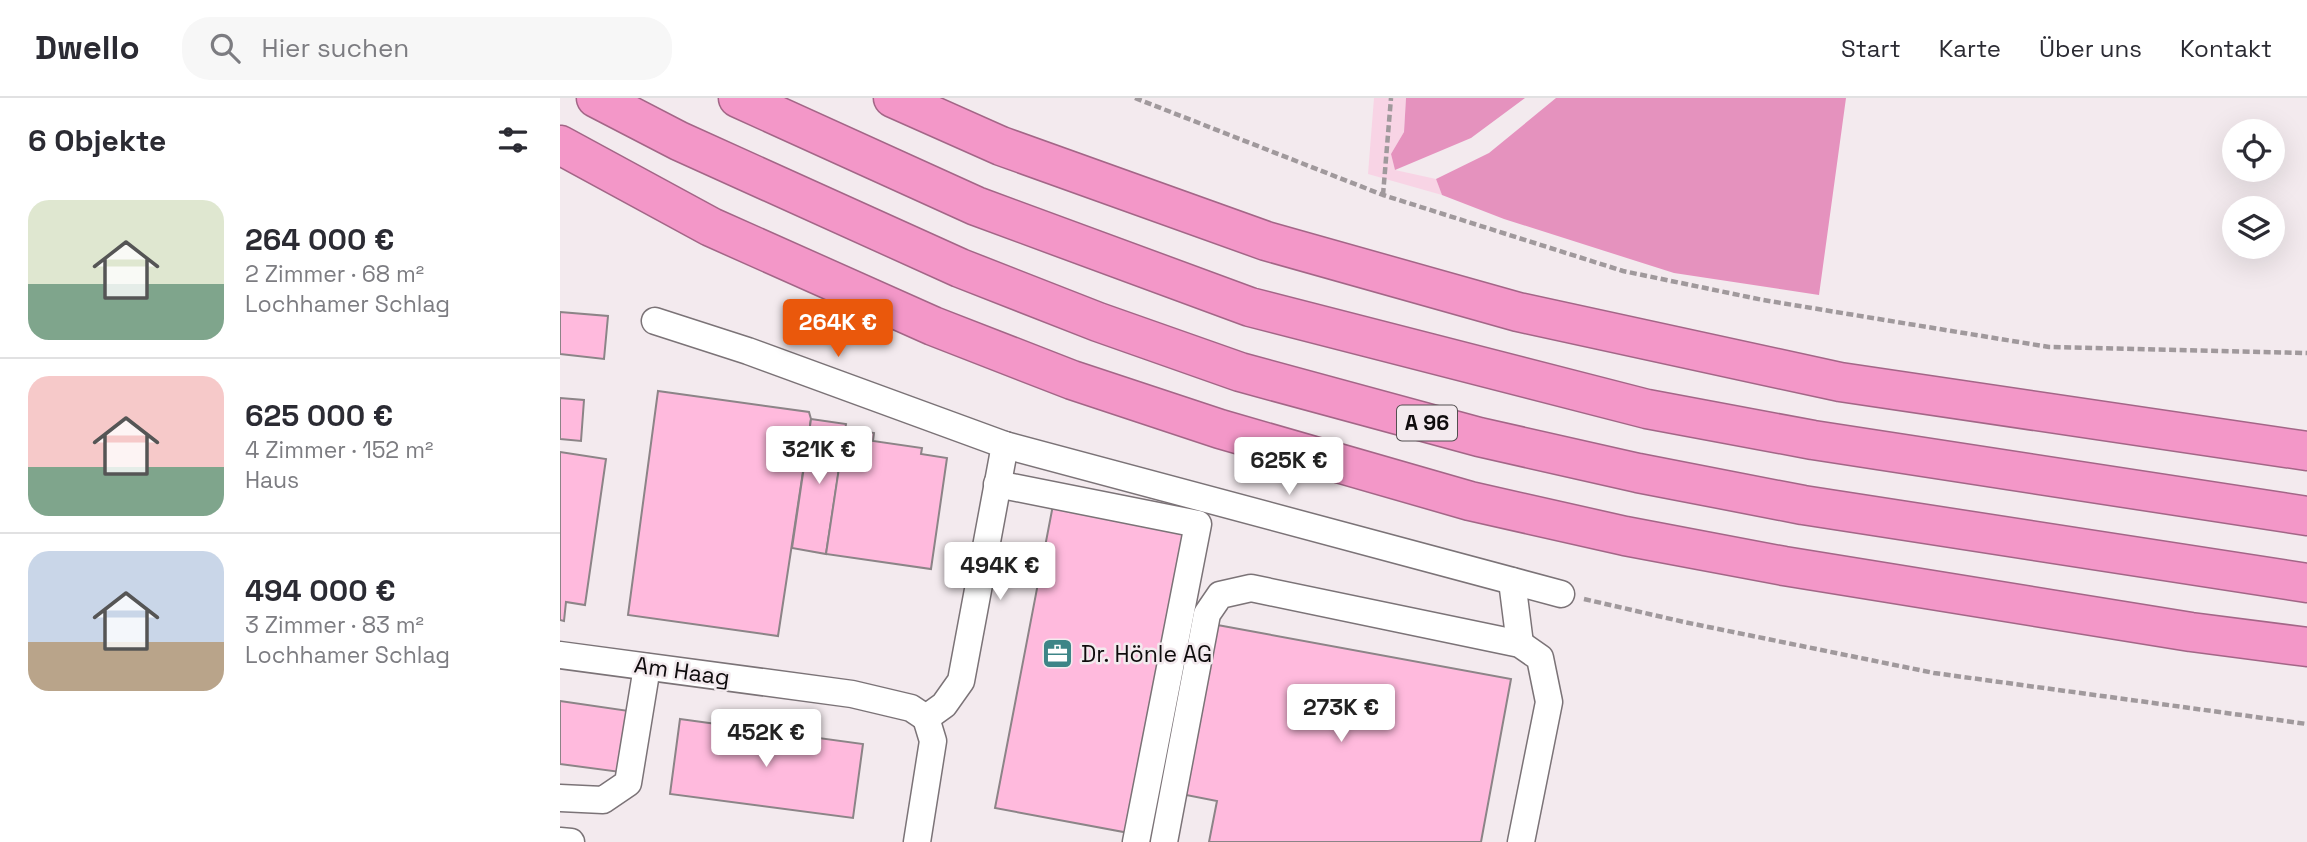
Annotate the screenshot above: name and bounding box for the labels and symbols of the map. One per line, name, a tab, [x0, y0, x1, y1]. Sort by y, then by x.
pin: 264K €	[781, 300, 895, 359]
road number: A 96	[1397, 406, 1457, 440]
pin: 321K €	[762, 426, 876, 486]
pin: 625K €	[1232, 438, 1346, 497]
pin: 494K €	[943, 542, 1057, 602]
office icon: Dr. Hönle AG	[1041, 637, 1075, 671]
place label: Dr. Hönle AG	[1081, 639, 1212, 669]
street label: Am Haag	[632, 649, 732, 693]
pin: 273K €	[1284, 684, 1398, 744]
pin: 452K €	[709, 710, 823, 769]

